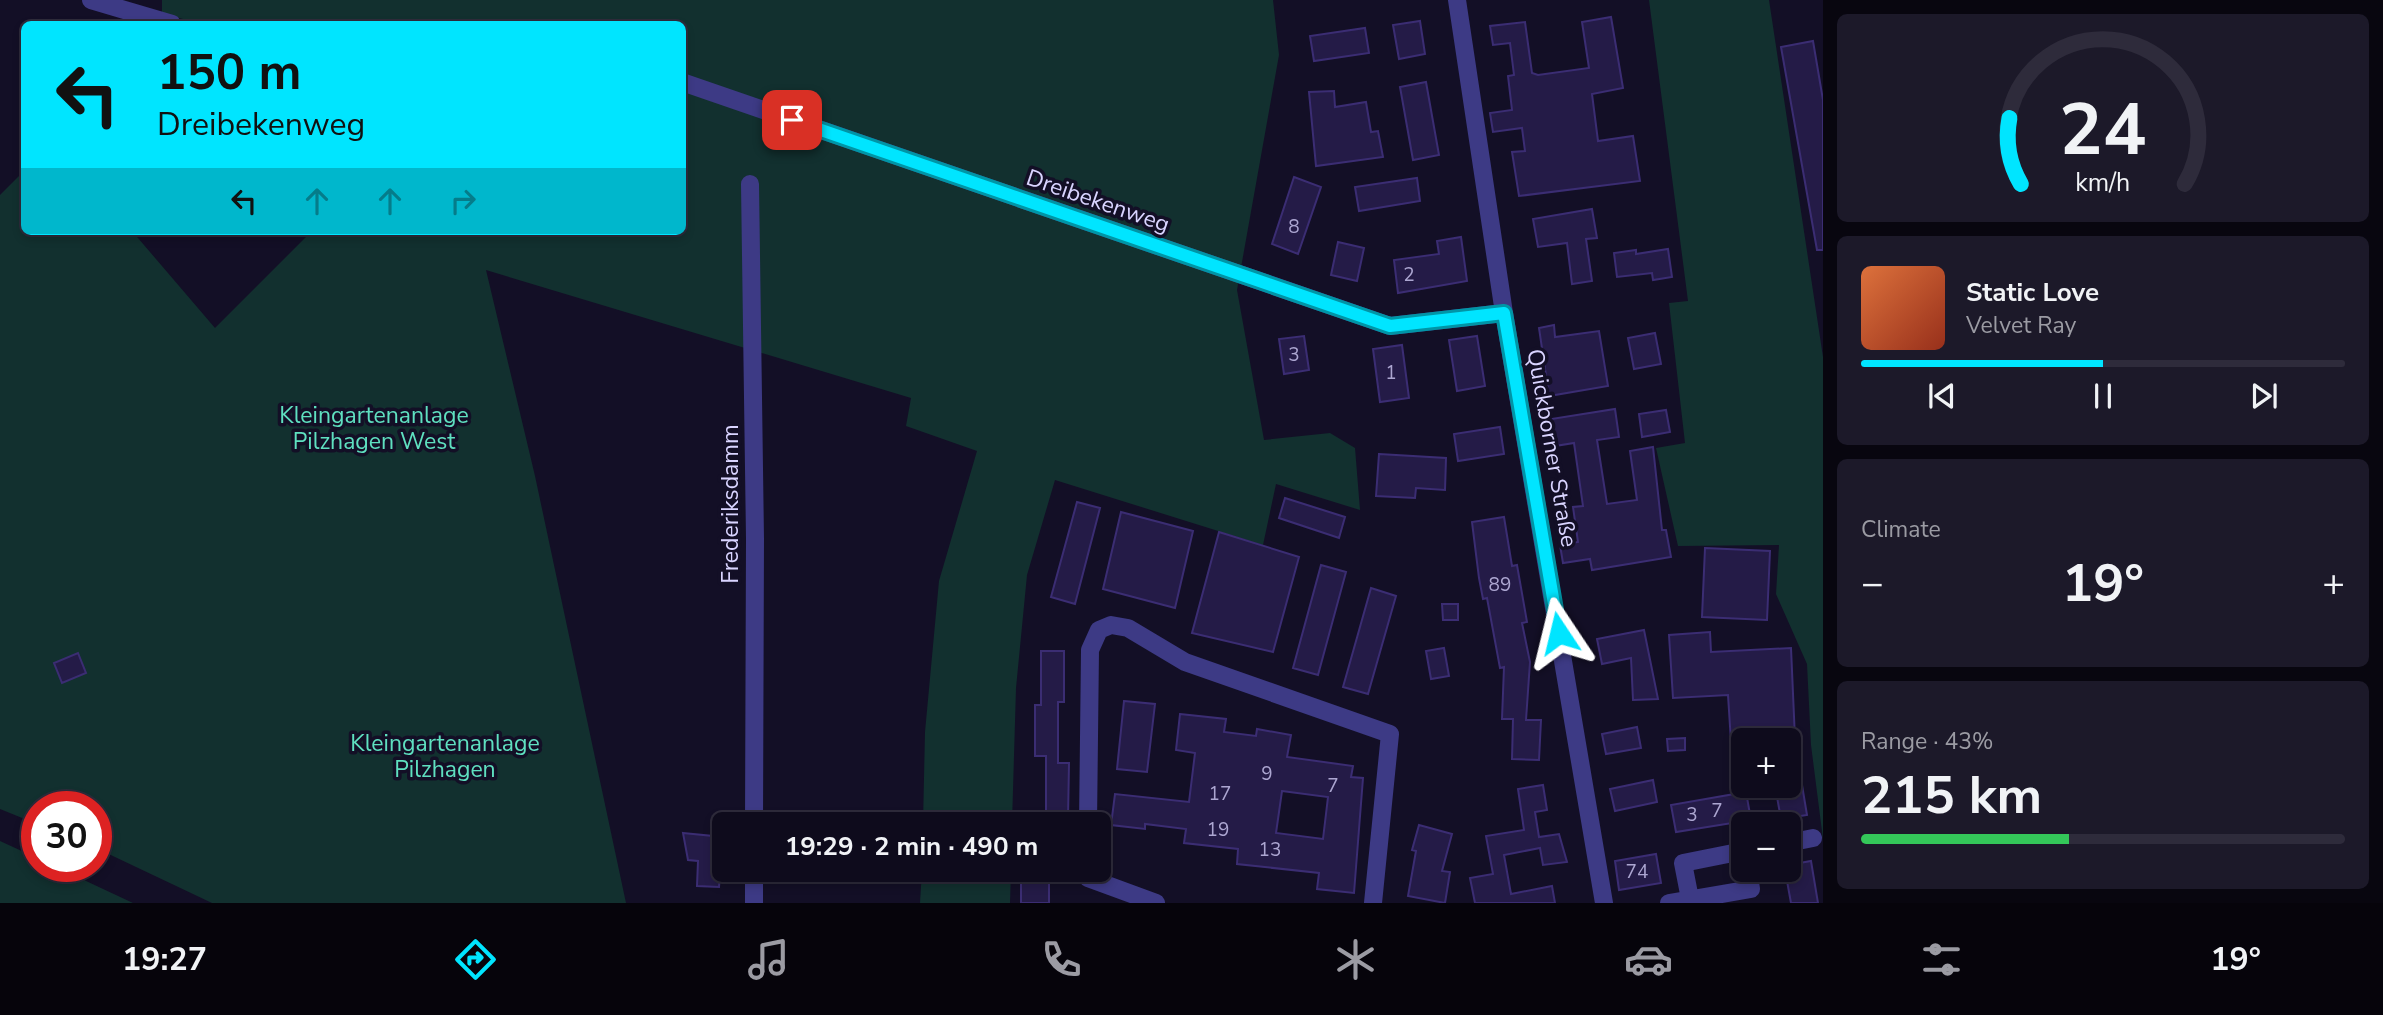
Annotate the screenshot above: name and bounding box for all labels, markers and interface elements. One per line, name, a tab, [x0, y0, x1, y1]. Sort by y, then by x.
text: 150 m	[157, 39, 301, 106]
icon: left	[42, 49, 133, 140]
text: 24	[2059, 81, 2147, 181]
pin	[762, 90, 822, 150]
icon: arrive	[773, 101, 811, 139]
text: Dreibekenweg	[157, 103, 365, 146]
street label: Dreibekenweg	[1022, 162, 1174, 240]
text: km/h	[2075, 166, 2131, 200]
icon: left	[225, 182, 263, 220]
icon: ahead	[298, 182, 336, 220]
icon: ahead	[371, 182, 409, 220]
icon: right	[444, 182, 482, 220]
house number: 8	[1288, 214, 1300, 240]
house number: 2	[1403, 262, 1415, 288]
text: Static Love	[1966, 275, 2099, 310]
text: Velvet Ray	[1966, 310, 2076, 341]
house number: 3	[1288, 342, 1300, 368]
street label: Quickborner Straße	[1519, 346, 1585, 550]
house number: 1	[1385, 360, 1397, 386]
icon: previous	[1923, 377, 1961, 415]
icon: pause	[2084, 377, 2122, 415]
icon: next	[2245, 377, 2283, 415]
park label: Kleingartenanlage Pilzhagen West	[279, 400, 469, 457]
street label: Frederiksdamm	[715, 424, 746, 584]
text: Climate	[1861, 514, 1941, 545]
text: 19°	[2062, 548, 2144, 619]
text: −	[1861, 558, 1884, 609]
text: +	[2322, 558, 2345, 609]
house number: 89	[1489, 572, 1511, 598]
position arrow	[1522, 596, 1596, 670]
text: Range · 43%	[1861, 726, 1993, 757]
park label: Kleingartenanlage Pilzhagen	[350, 728, 540, 785]
map controls	[1731, 728, 1801, 882]
button: +	[1731, 728, 1801, 798]
text: 215 km	[1861, 760, 2042, 831]
house number: 9	[1261, 761, 1273, 787]
house number: 7	[1327, 773, 1339, 799]
house number: 17	[1209, 781, 1231, 807]
speed limit sign: 30	[21, 791, 112, 882]
house number: 7	[1711, 798, 1723, 824]
house number: 3	[1686, 802, 1698, 828]
button: −	[1731, 812, 1801, 882]
house number: 19	[1207, 817, 1229, 843]
text: 19:29 · 2 min · 490 m	[785, 829, 1038, 864]
house number: 13	[1259, 837, 1281, 863]
house number: 74	[1626, 859, 1648, 885]
icon: directions	[451, 935, 500, 984]
icon: music	[744, 935, 793, 984]
icon: phone	[1037, 935, 1086, 984]
icon: climate	[1331, 935, 1380, 984]
icon: car	[1624, 935, 1673, 984]
icon: filters	[1917, 935, 1966, 984]
text: 19:27	[122, 938, 207, 981]
text: 19°	[2210, 938, 2261, 981]

